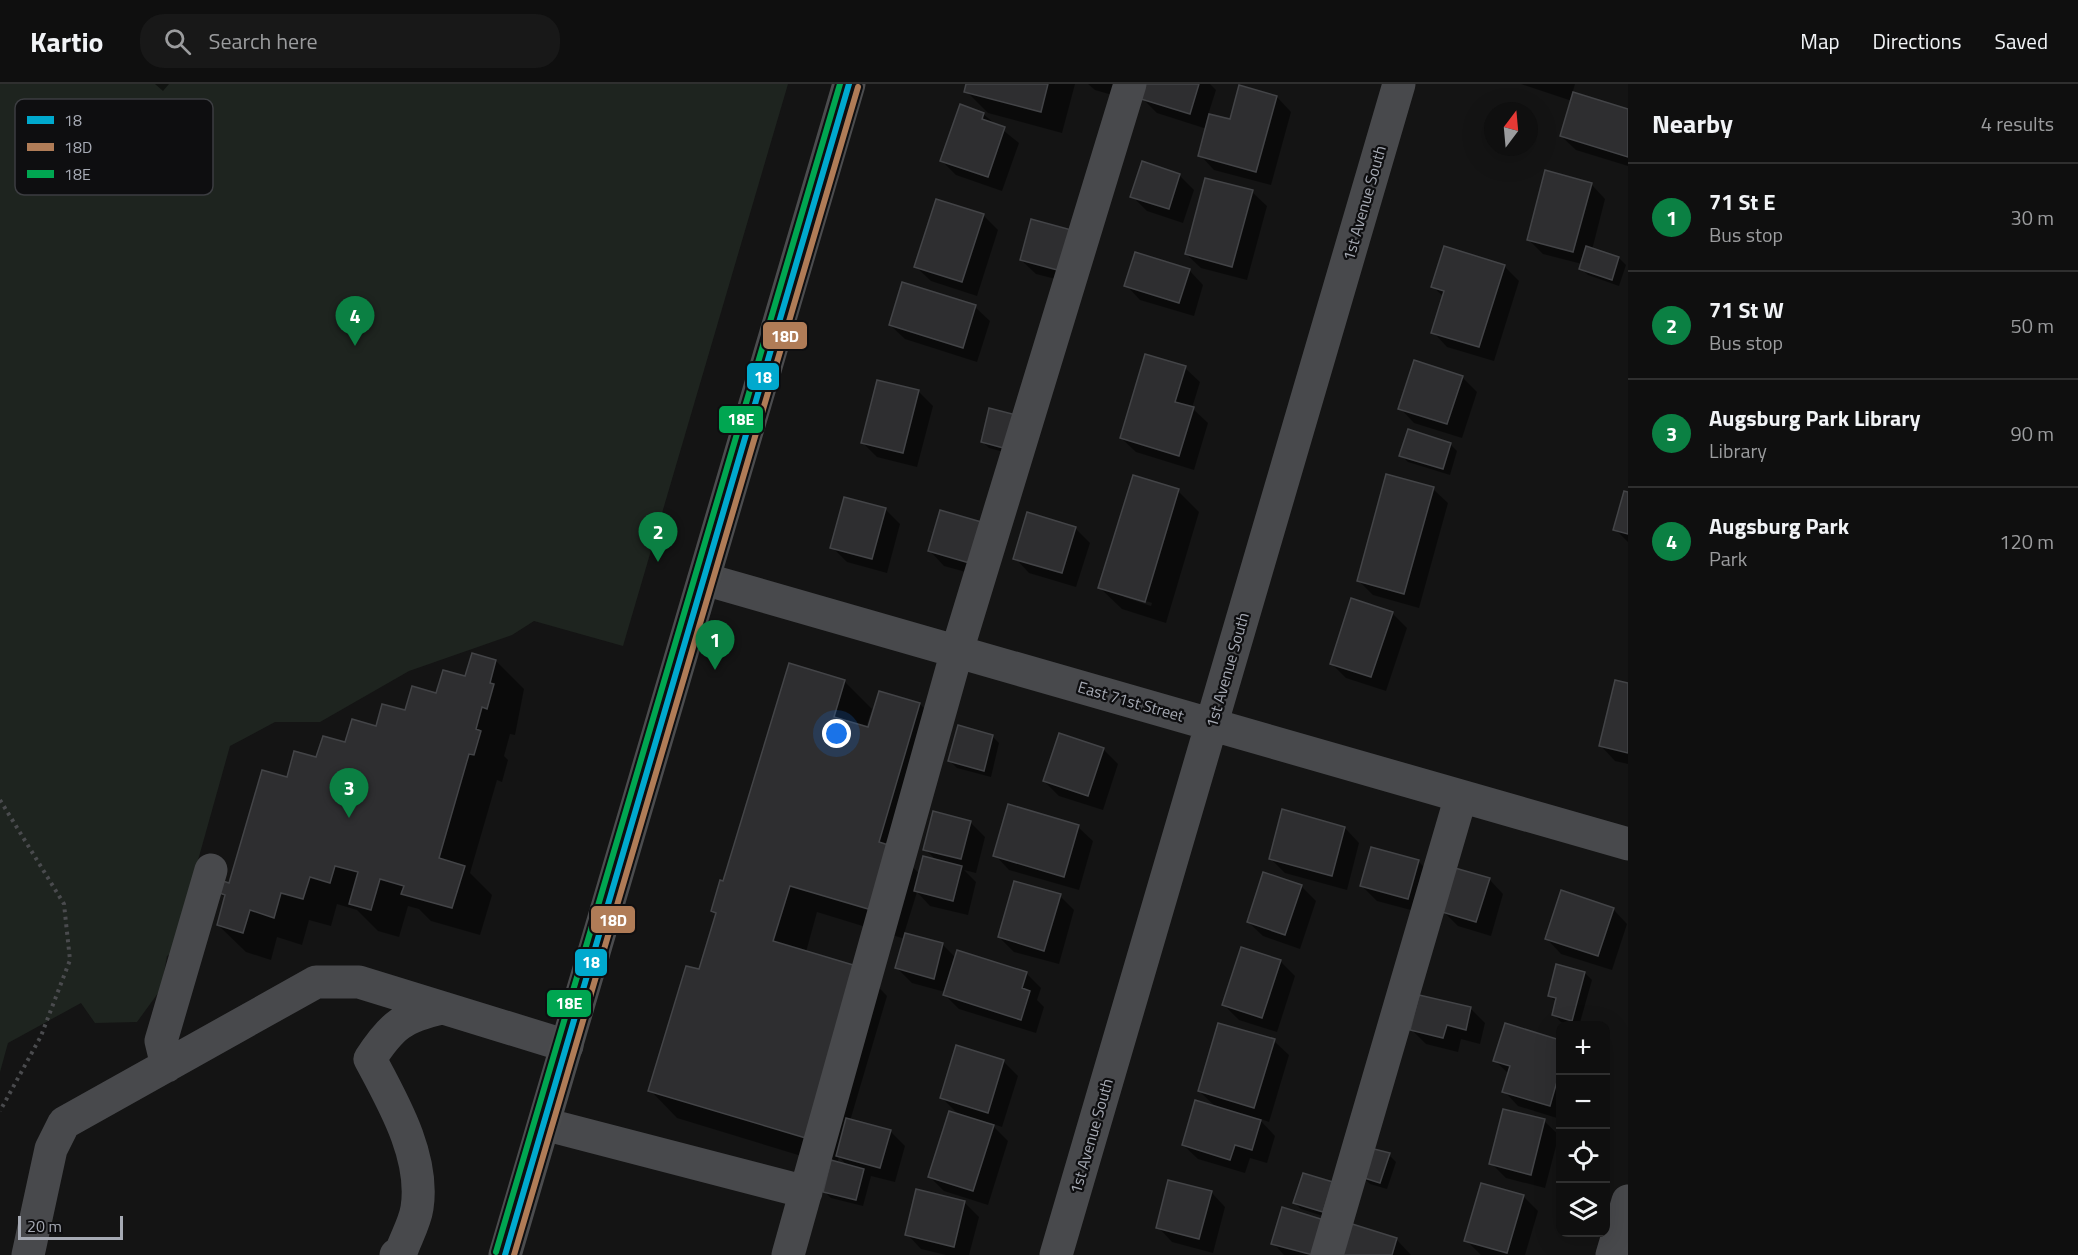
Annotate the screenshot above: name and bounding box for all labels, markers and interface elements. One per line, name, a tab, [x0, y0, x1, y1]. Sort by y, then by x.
search box	[140, 14, 560, 68]
text: Kartio	[30, 20, 104, 63]
text: Search here	[209, 24, 318, 58]
icon: search	[161, 25, 194, 58]
text: Map	[1800, 25, 1840, 57]
text: Directions	[1873, 25, 1962, 57]
text: Saved	[1995, 25, 2048, 57]
legend	[15, 99, 213, 195]
north arrow	[1484, 102, 1538, 156]
text: Nearby	[1652, 104, 1733, 143]
text: 18	[64, 108, 82, 132]
text: 4 results	[1981, 108, 2054, 139]
text: 18D	[64, 135, 92, 159]
street label: 1st Avenue South	[1336, 143, 1392, 263]
text: 18E	[64, 162, 91, 186]
text: 71 St E	[1709, 185, 1775, 219]
text: 1	[1666, 202, 1677, 233]
text: 30 m	[2010, 202, 2054, 233]
text: Bus stop	[1709, 219, 1783, 250]
text: 71 St W	[1709, 293, 1784, 327]
pin: 4	[336, 296, 374, 346]
text: 2	[1666, 310, 1677, 341]
text: 50 m	[2010, 310, 2054, 341]
line badge: 18D	[762, 321, 808, 350]
text: 18D	[771, 324, 799, 348]
text: Bus stop	[1709, 327, 1783, 358]
line badge: 18	[746, 362, 780, 391]
text: 18	[754, 365, 772, 389]
text: Augsburg Park Library	[1709, 401, 1921, 435]
line badge: 18E	[718, 405, 764, 434]
text: 18E	[728, 407, 755, 431]
text: 3	[1666, 418, 1677, 449]
text: 90 m	[2010, 418, 2054, 449]
text: Library	[1709, 435, 1767, 466]
text: Augsburg Park	[1709, 509, 1849, 543]
pin: 2	[638, 512, 678, 562]
text: 4	[1666, 526, 1677, 557]
text: 120 m	[1999, 526, 2054, 557]
text: Park	[1709, 543, 1747, 574]
street label: 1st Avenue South	[1199, 610, 1255, 730]
pin: 1	[696, 620, 734, 670]
street label: East 71st Street	[1075, 674, 1187, 728]
your location	[822, 719, 851, 748]
pin: 3	[330, 768, 368, 818]
line badge: 18D	[590, 905, 636, 934]
text: 18D	[599, 908, 627, 932]
line badge: 18	[574, 948, 608, 977]
text: 18	[582, 950, 600, 974]
line badge: 18E	[546, 989, 592, 1018]
text: 18E	[556, 991, 583, 1015]
map controls	[1556, 1021, 1610, 1237]
button: +	[1556, 1021, 1610, 1075]
button: −	[1556, 1075, 1610, 1129]
street label: 1st Avenue South	[1063, 1076, 1119, 1196]
button: locate	[1556, 1129, 1610, 1183]
button: layers	[1556, 1183, 1610, 1237]
scale bar	[18, 1213, 123, 1240]
text: 20 m	[27, 1214, 62, 1238]

